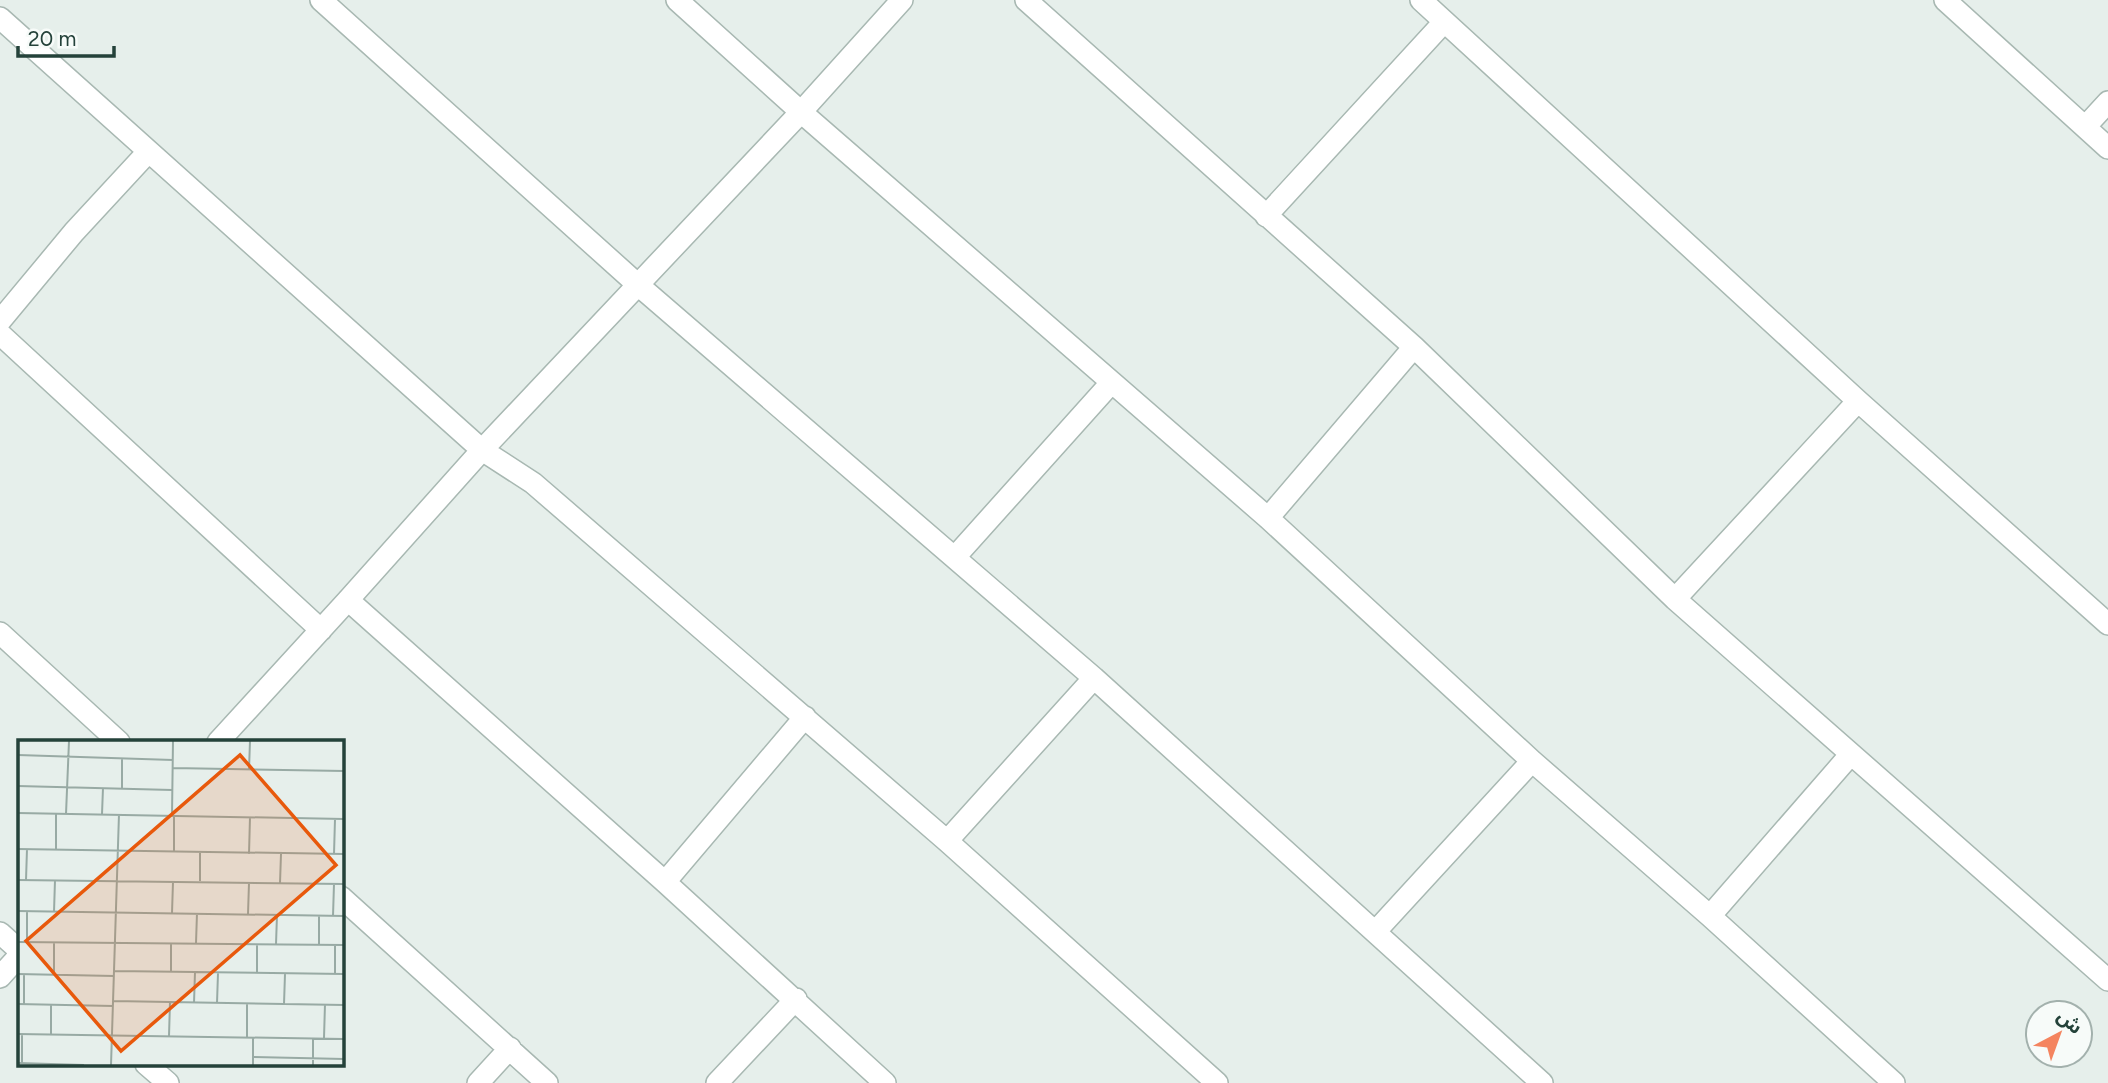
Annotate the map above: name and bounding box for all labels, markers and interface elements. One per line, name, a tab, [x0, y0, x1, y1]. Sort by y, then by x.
scale bar	[18, 14, 114, 58]
text: 20 m	[28, 26, 76, 51]
inset map	[18, 740, 343, 1066]
north arrow	[2024, 999, 2094, 1069]
text: ش	[2052, 1004, 2087, 1039]

